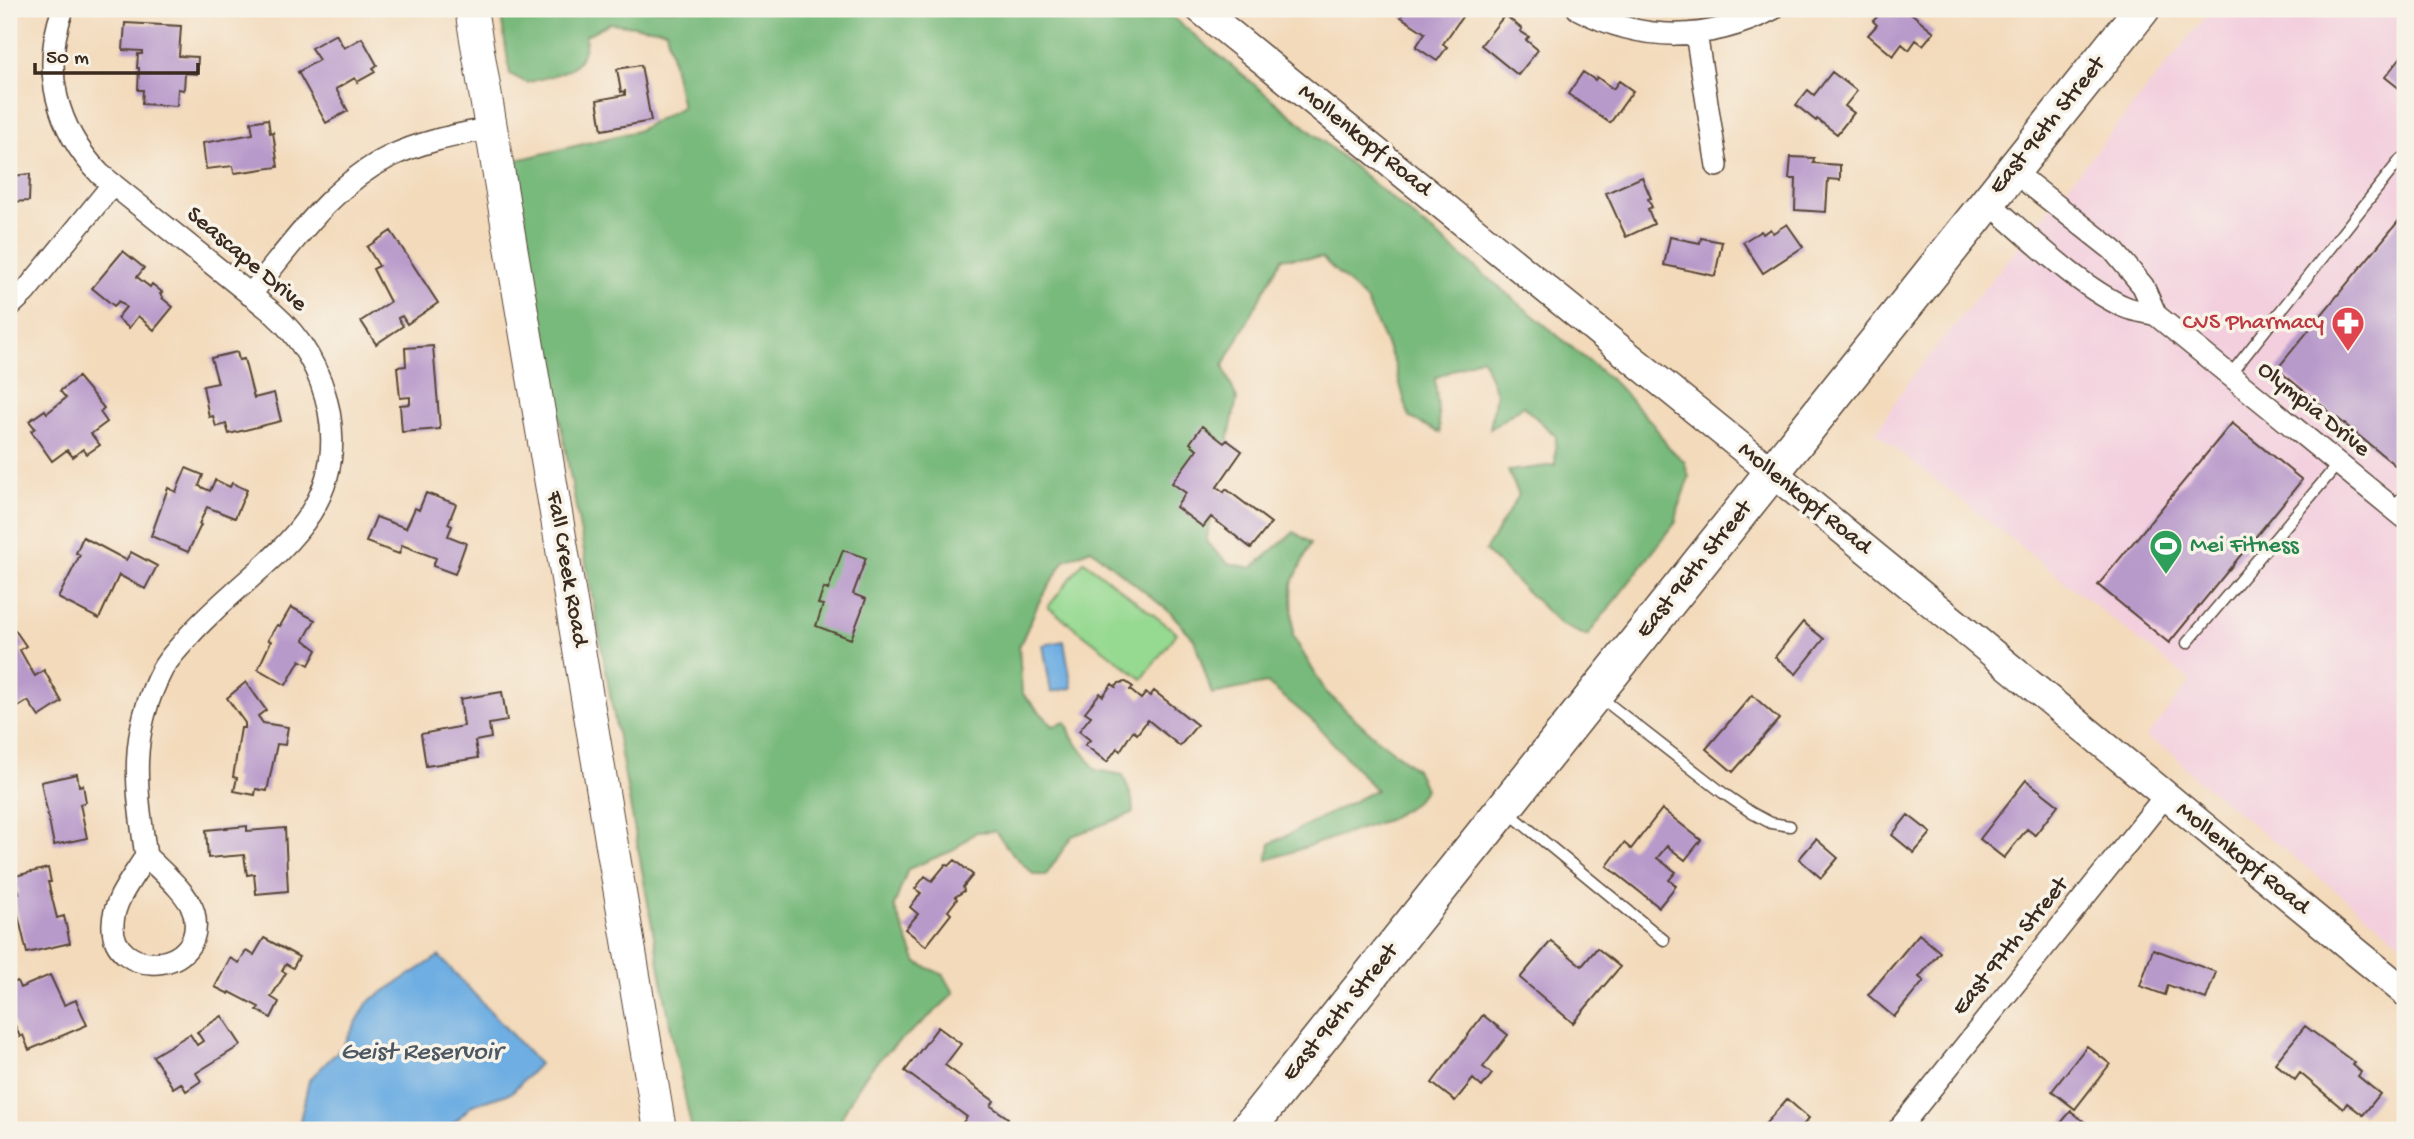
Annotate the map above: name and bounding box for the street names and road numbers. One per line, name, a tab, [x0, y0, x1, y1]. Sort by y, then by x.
street label: East 96th Street	[1984, 49, 2114, 201]
street label: Mollenkopf Road	[1291, 78, 1438, 205]
street label: Seascape Drive	[179, 201, 313, 320]
street label: Olympia Drive	[2251, 356, 2376, 465]
street label: Mollenkopf Road	[1731, 436, 1878, 563]
street label: Fall Creek Road	[538, 488, 594, 651]
street label: East 96th Street	[1631, 493, 1761, 645]
street label: Mollenkopf Road	[2169, 796, 2316, 923]
street label: East 97th Street	[1946, 870, 2077, 1022]
street label: East 96th Street	[1277, 936, 1407, 1088]

